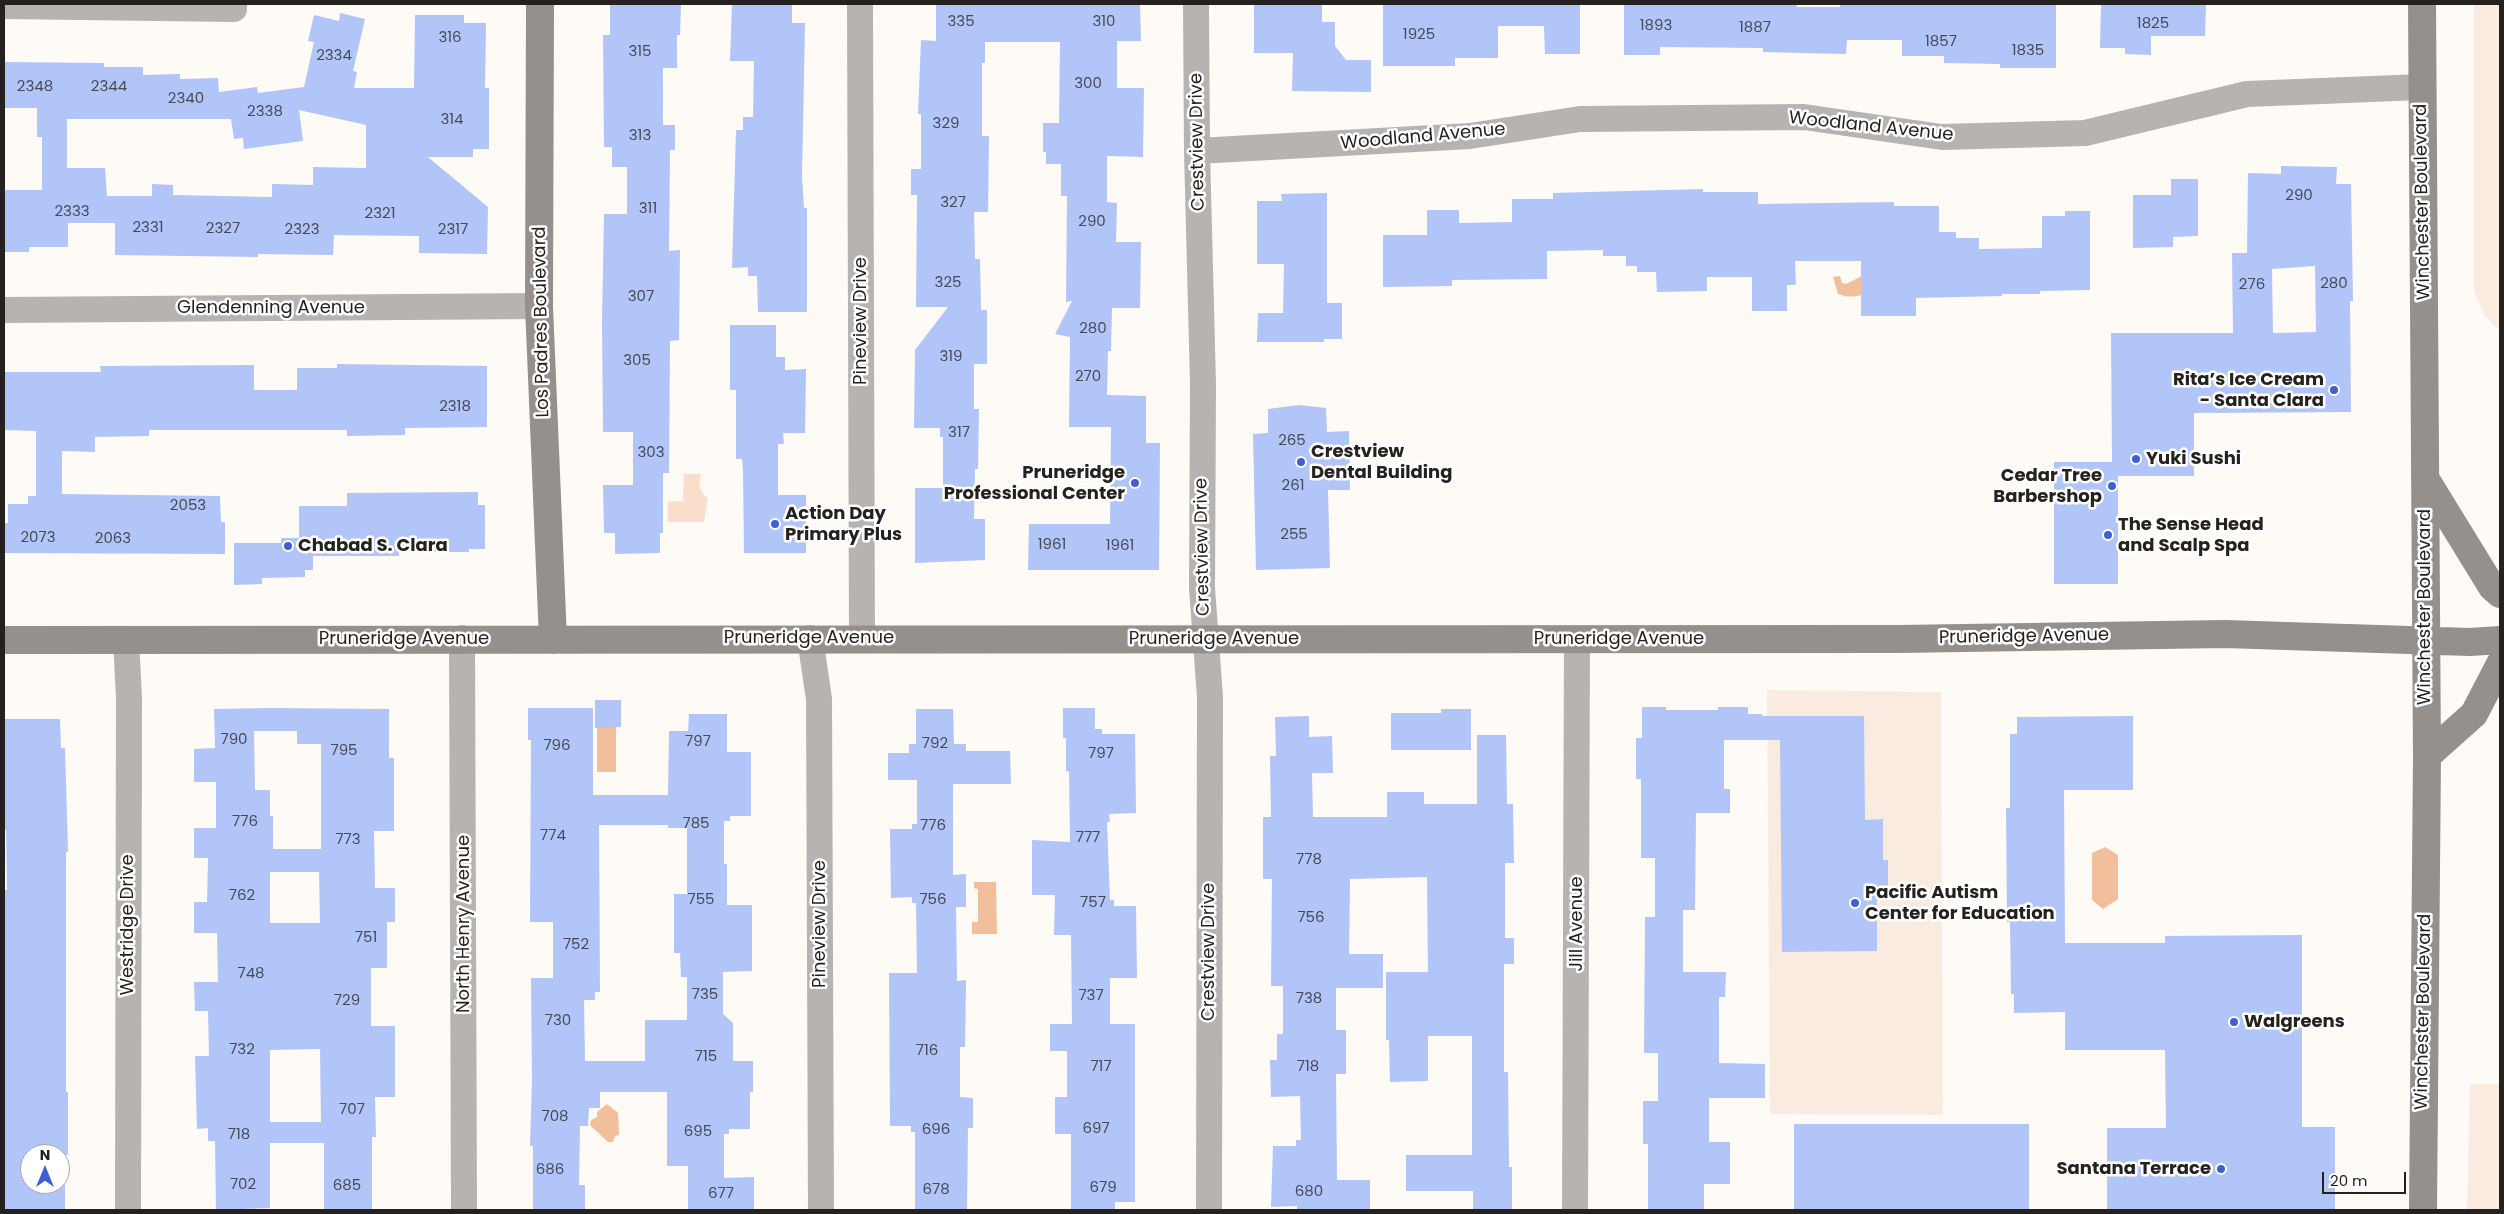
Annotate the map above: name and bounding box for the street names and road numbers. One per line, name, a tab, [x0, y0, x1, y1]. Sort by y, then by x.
street label: Crestview Drive	[1186, 73, 1210, 211]
street label: Winchester Boulevard	[2410, 104, 2436, 300]
street label: Woodland Avenue	[1788, 108, 1954, 146]
street label: Woodland Avenue	[1340, 119, 1506, 155]
street label: Los Padres Boulevard	[530, 226, 554, 418]
street label: Pineview Drive	[850, 257, 872, 385]
street label: Glendenning Avenue	[177, 297, 365, 319]
street label: Crestview Drive	[1191, 478, 1215, 616]
street label: Winchester Boulevard	[2414, 509, 2436, 705]
street label: Pruneridge Avenue	[1939, 625, 2109, 649]
street label: Pruneridge Avenue	[724, 627, 894, 649]
street label: Pruneridge Avenue	[319, 628, 489, 650]
street label: Pruneridge Avenue	[1129, 628, 1299, 650]
street label: Pruneridge Avenue	[1534, 628, 1704, 650]
street label: North Henry Avenue	[453, 835, 475, 1013]
street label: Westridge Drive	[117, 854, 139, 996]
street label: Pineview Drive	[809, 860, 831, 988]
street label: Jill Avenue	[1566, 876, 1588, 972]
street label: Crestview Drive	[1198, 883, 1220, 1021]
street label: Winchester Boulevard	[2411, 914, 2437, 1110]

